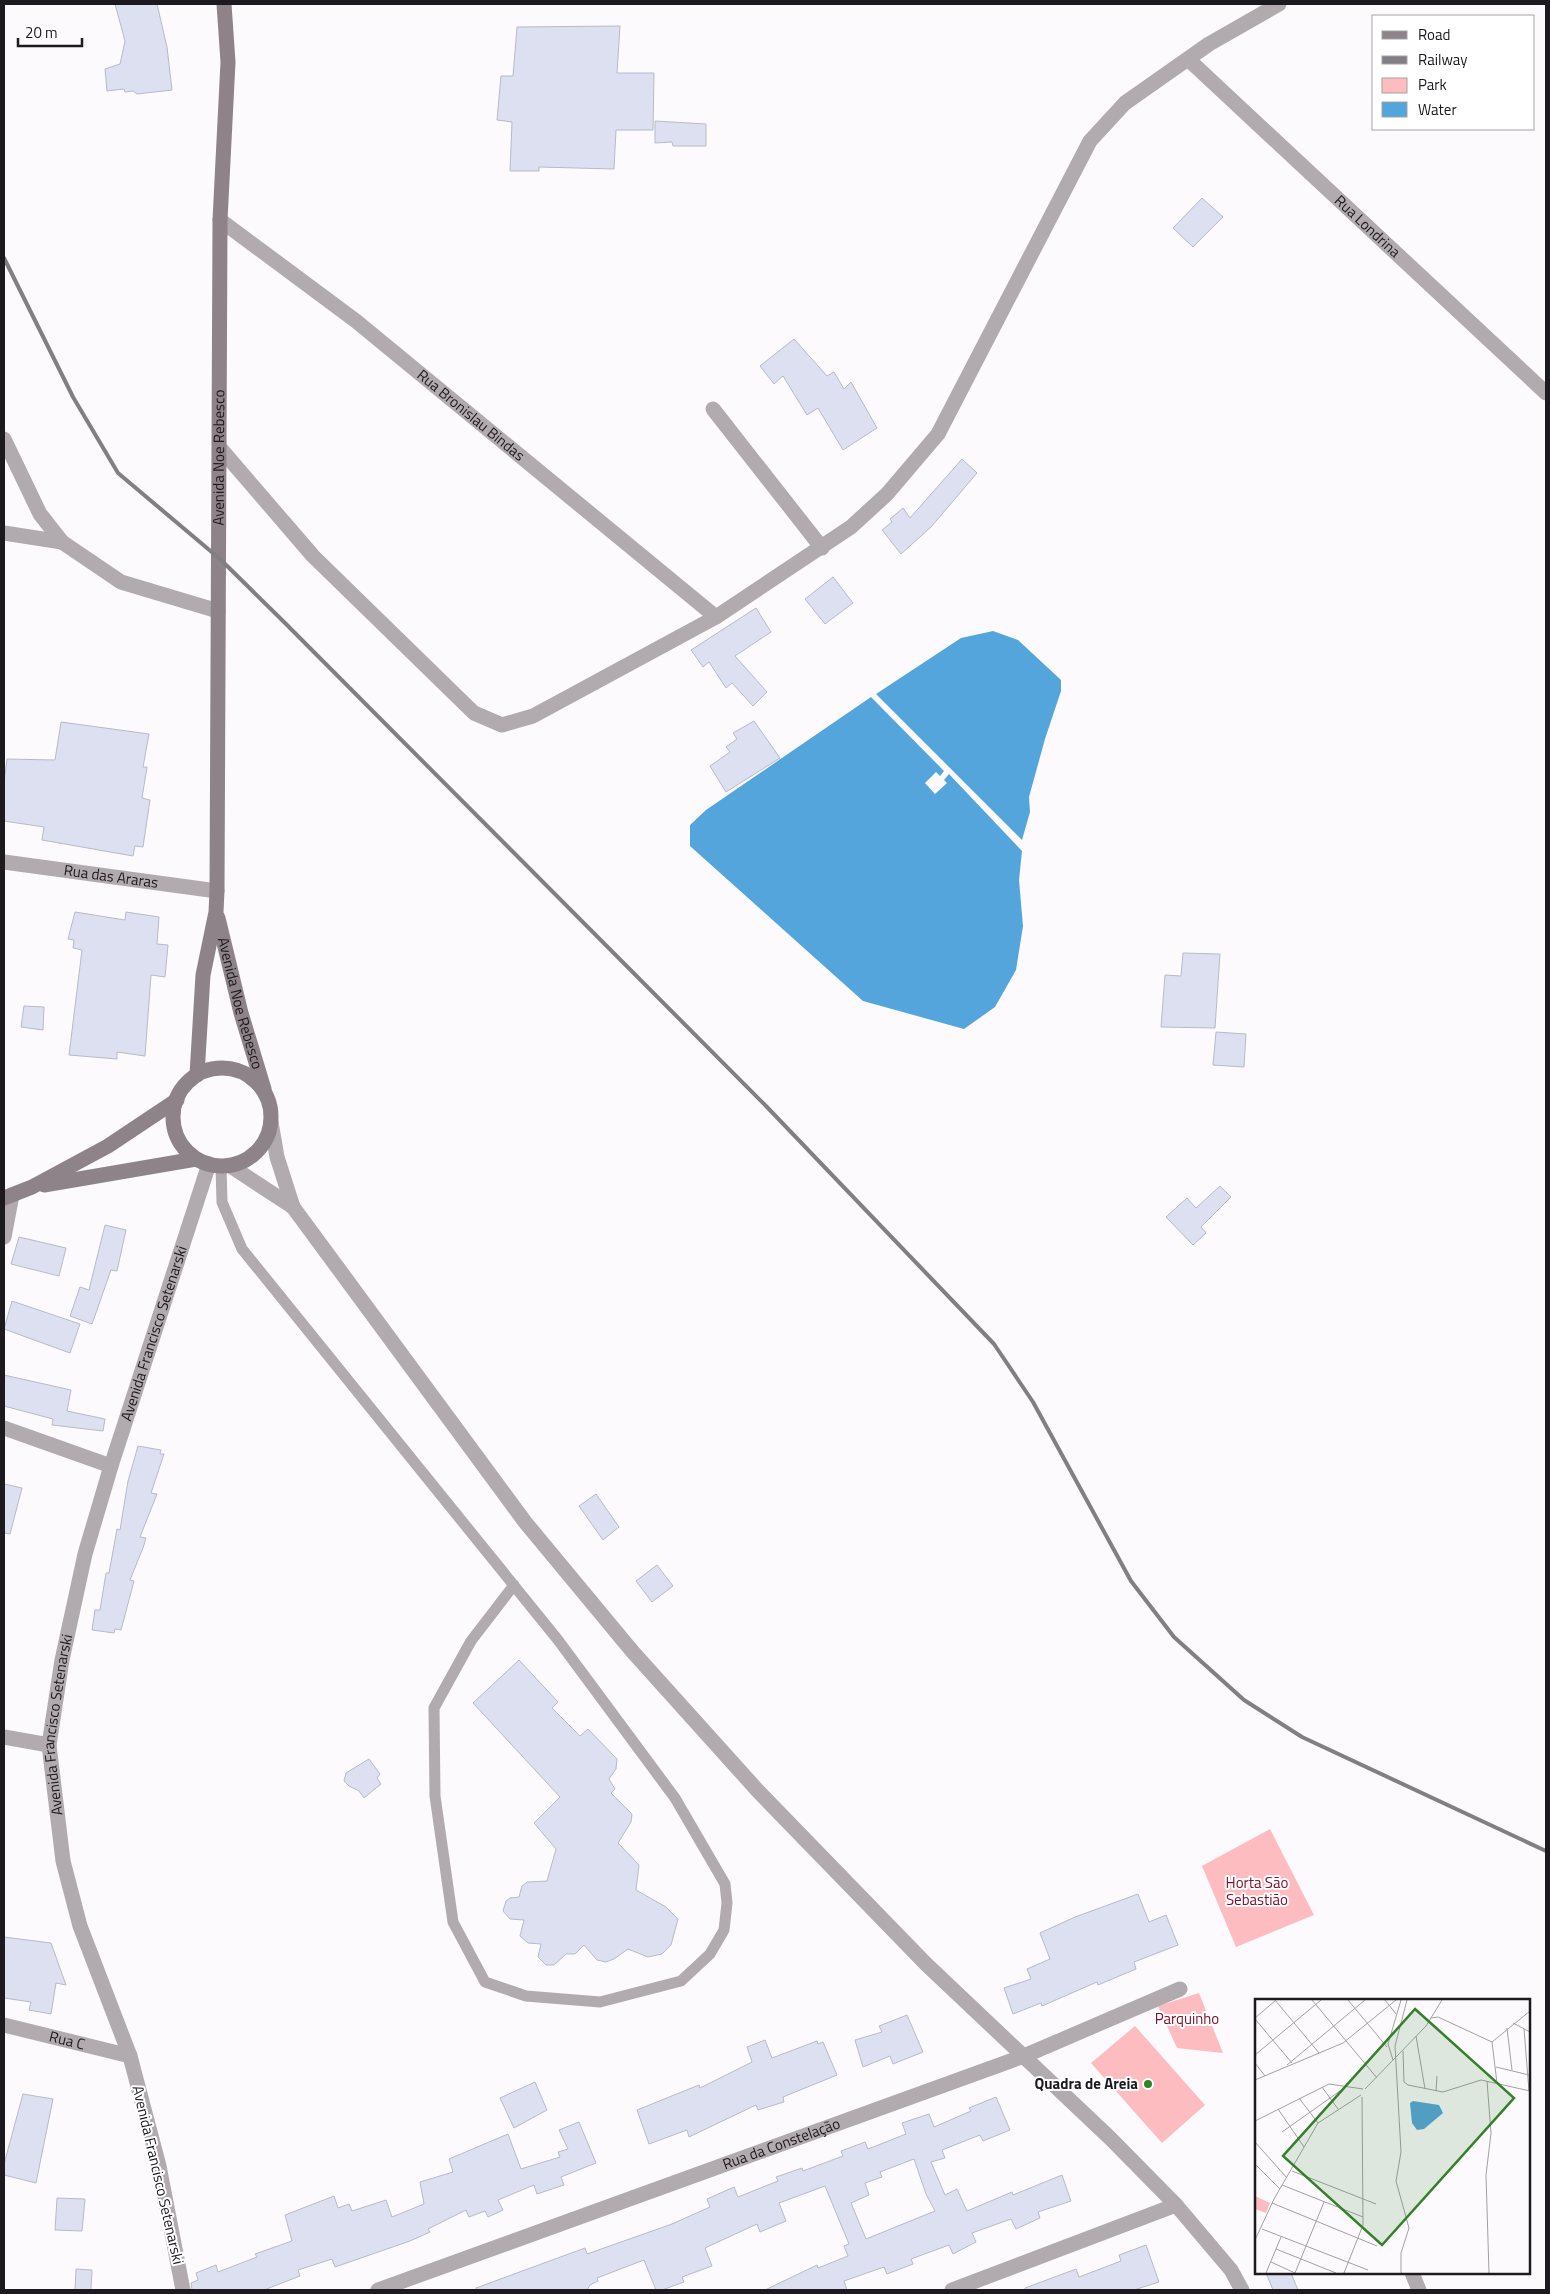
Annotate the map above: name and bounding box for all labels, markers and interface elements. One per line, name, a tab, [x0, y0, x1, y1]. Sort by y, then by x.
scale bar	[18, 15, 81, 47]
legend	[1372, 15, 1535, 130]
text: 20 m	[25, 21, 58, 44]
text: Road	[1418, 23, 1450, 46]
text: Railway	[1418, 48, 1468, 71]
text: Park	[1418, 73, 1447, 96]
text: Water	[1418, 98, 1457, 121]
street label: Rua Londrina	[1330, 189, 1406, 263]
street label: Rua Bronislau Bindas	[412, 364, 530, 466]
street label: Avenida Noe Rebesco	[207, 389, 230, 526]
street label: Rua das Araras	[62, 858, 160, 894]
street label: Avenida Noe Rebesco	[212, 935, 269, 1072]
street label: Avenida Francisco Setenarski	[114, 1243, 193, 1424]
street label: Avenida Francisco Setenarski	[37, 1632, 78, 1817]
park label: Horta São Sebastião	[1226, 1871, 1288, 1911]
inset map	[1255, 1999, 1530, 2274]
park label: Parquinho	[1155, 2007, 1219, 2030]
street label: Rua C	[47, 2025, 88, 2056]
place label: Quadra de Areia	[1034, 2072, 1138, 2095]
marker: Quadra de Areia	[1142, 2078, 1154, 2090]
street label: Avenida Francisco Setenarski	[127, 2083, 190, 2267]
street label: Rua da Constelação	[719, 2112, 843, 2175]

